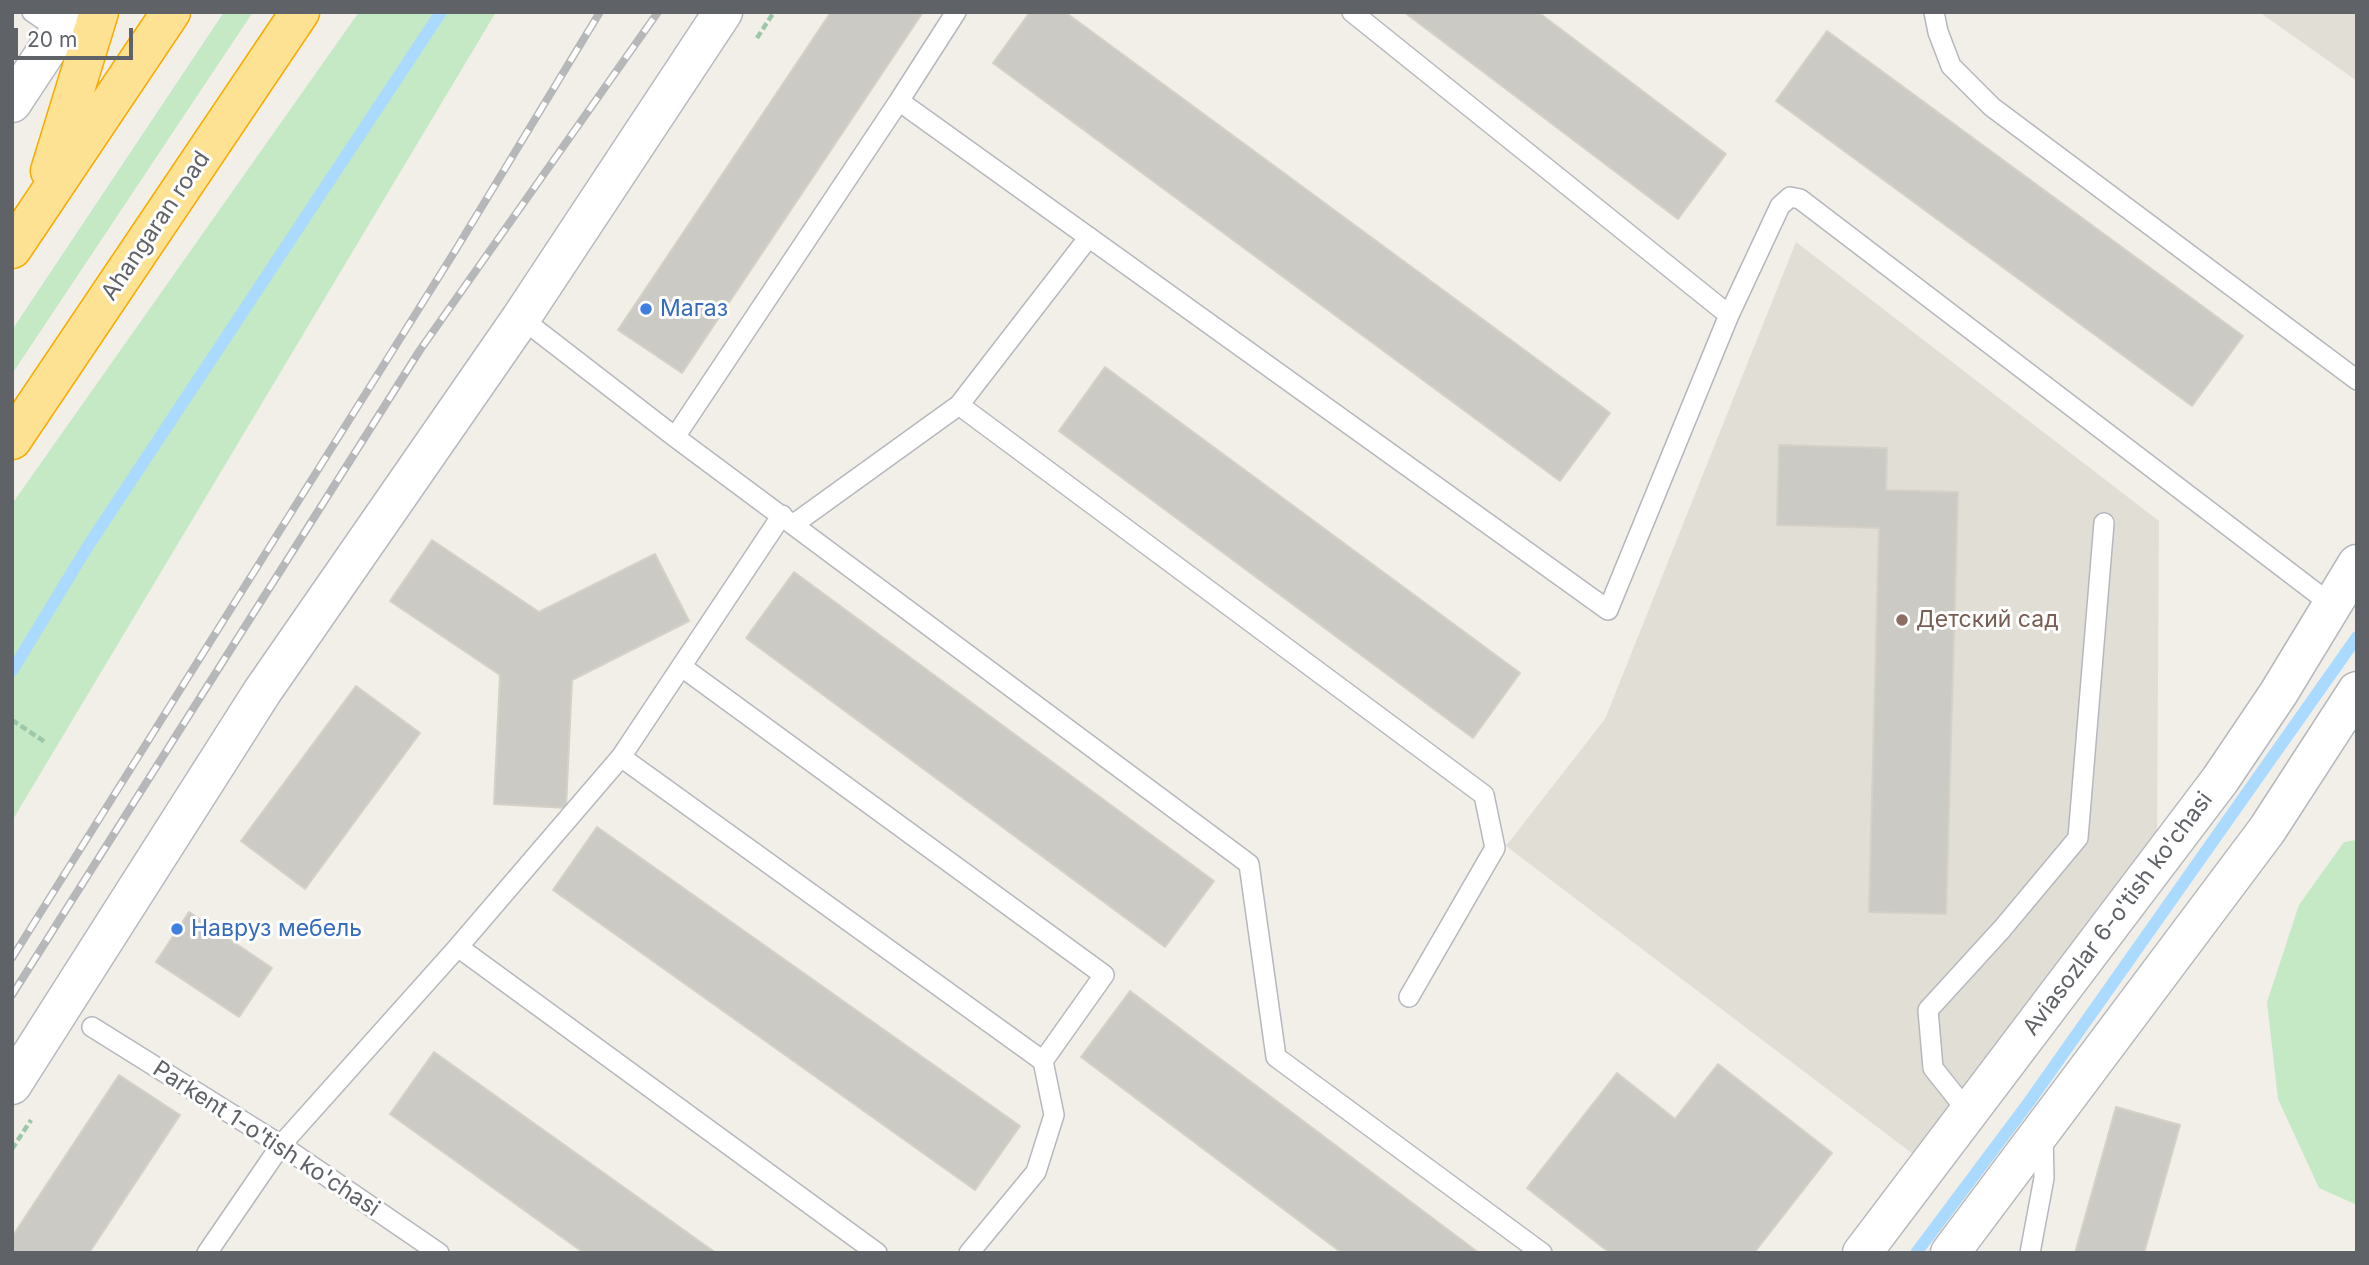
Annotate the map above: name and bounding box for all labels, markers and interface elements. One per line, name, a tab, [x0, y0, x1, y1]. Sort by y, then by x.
scale bar	[18, 14, 136, 58]
text: 20 m	[27, 27, 77, 52]
street label: Ahangaran road	[96, 146, 216, 306]
place label: Магаз	[660, 295, 728, 323]
marker: Магаз	[638, 301, 654, 317]
place label: Детский сад	[1916, 606, 2059, 634]
marker: Детский сад	[1894, 612, 1910, 628]
street label: Aviasozlar 6-o'tish ko'chasi	[2017, 787, 2219, 1041]
place label: Навруз мебель	[191, 915, 362, 943]
marker: Навруз мебель	[169, 921, 185, 937]
street label: Parkent 1-o'tish ko'chasi	[147, 1055, 385, 1223]

